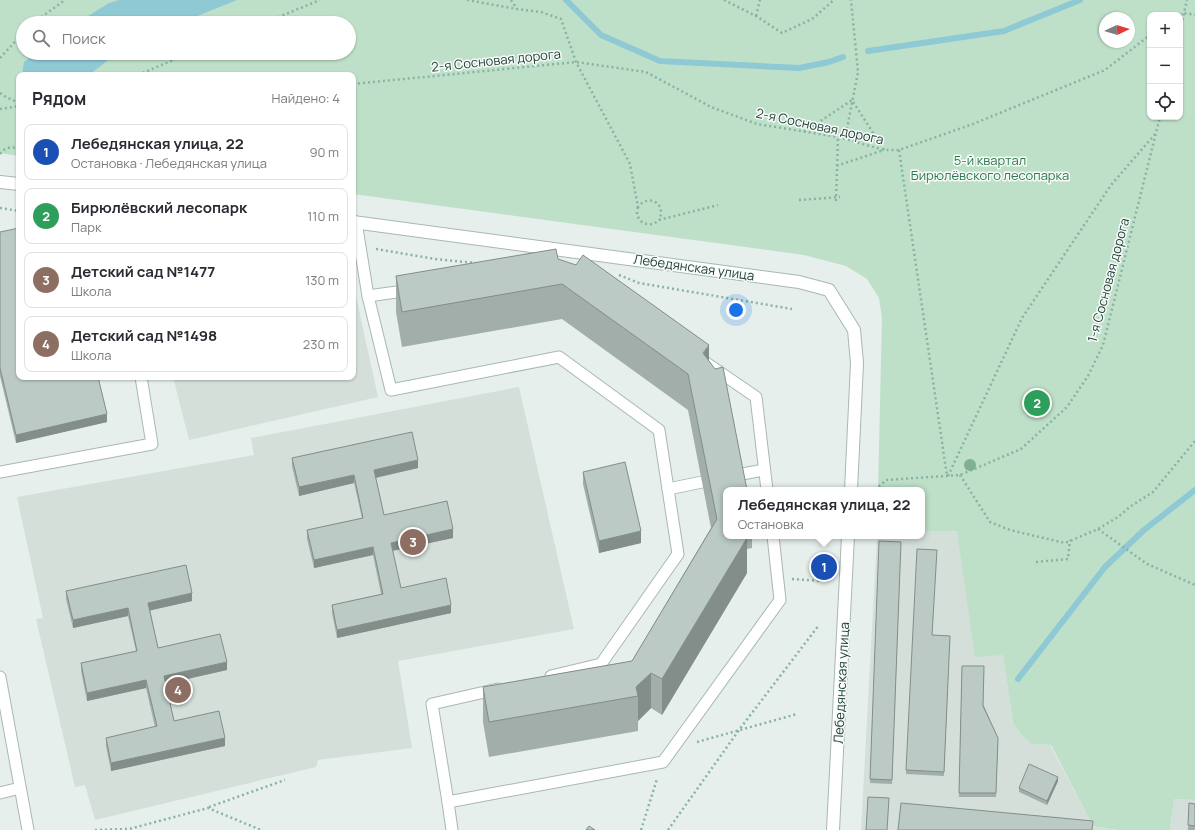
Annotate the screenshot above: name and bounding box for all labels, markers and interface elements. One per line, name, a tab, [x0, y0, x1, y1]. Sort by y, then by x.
north arrow	[1099, 12, 1135, 48]
map controls	[1147, 12, 1183, 120]
button: +	[1147, 12, 1183, 48]
search box	[16, 16, 356, 60]
icon: search	[30, 27, 52, 49]
text: Поиск	[62, 28, 106, 49]
street label: 2-я Сосновая дорога	[430, 44, 562, 76]
button: −	[1147, 48, 1183, 84]
button: locate	[1147, 84, 1183, 120]
text: Рядом	[32, 87, 86, 110]
text: Найдено: 4	[272, 89, 340, 107]
street label: 2-я Сосновая дорога	[755, 104, 885, 148]
text: Лебедянская улица, 22	[71, 133, 244, 154]
text: 1	[43, 143, 49, 161]
text: 90 m	[309, 143, 339, 161]
park label: 5-й квартал Бирюлёвского лесопарка	[911, 151, 1069, 184]
text: Остановка · Лебедянская улица	[71, 154, 267, 172]
text: Бирюлёвский лесопарк	[71, 197, 247, 218]
text: 2	[42, 207, 50, 225]
text: 110 m	[307, 207, 339, 225]
street label: 1-я Сосновая дорога	[1083, 216, 1133, 344]
text: Парк	[71, 218, 101, 236]
street label: Лебедянская улица	[632, 250, 756, 284]
text: Детский сад №1477	[71, 261, 215, 282]
text: 3	[42, 271, 50, 289]
text: 130 m	[305, 271, 339, 289]
text: Школа	[71, 282, 112, 300]
your location	[726, 300, 746, 320]
text: Детский сад №1498	[71, 325, 217, 346]
text: 4	[42, 335, 50, 353]
text: 230 m	[303, 335, 339, 353]
text: Школа	[71, 346, 112, 364]
pin: 2	[1024, 388, 1050, 418]
popup	[723, 487, 925, 539]
text: Лебедянская улица, 22	[738, 494, 910, 515]
text: Остановка	[738, 515, 804, 533]
pin: 3	[400, 527, 426, 557]
pin: 1	[811, 552, 837, 582]
street label: Лебедянская улица	[829, 622, 853, 744]
pin: 4	[165, 675, 191, 705]

